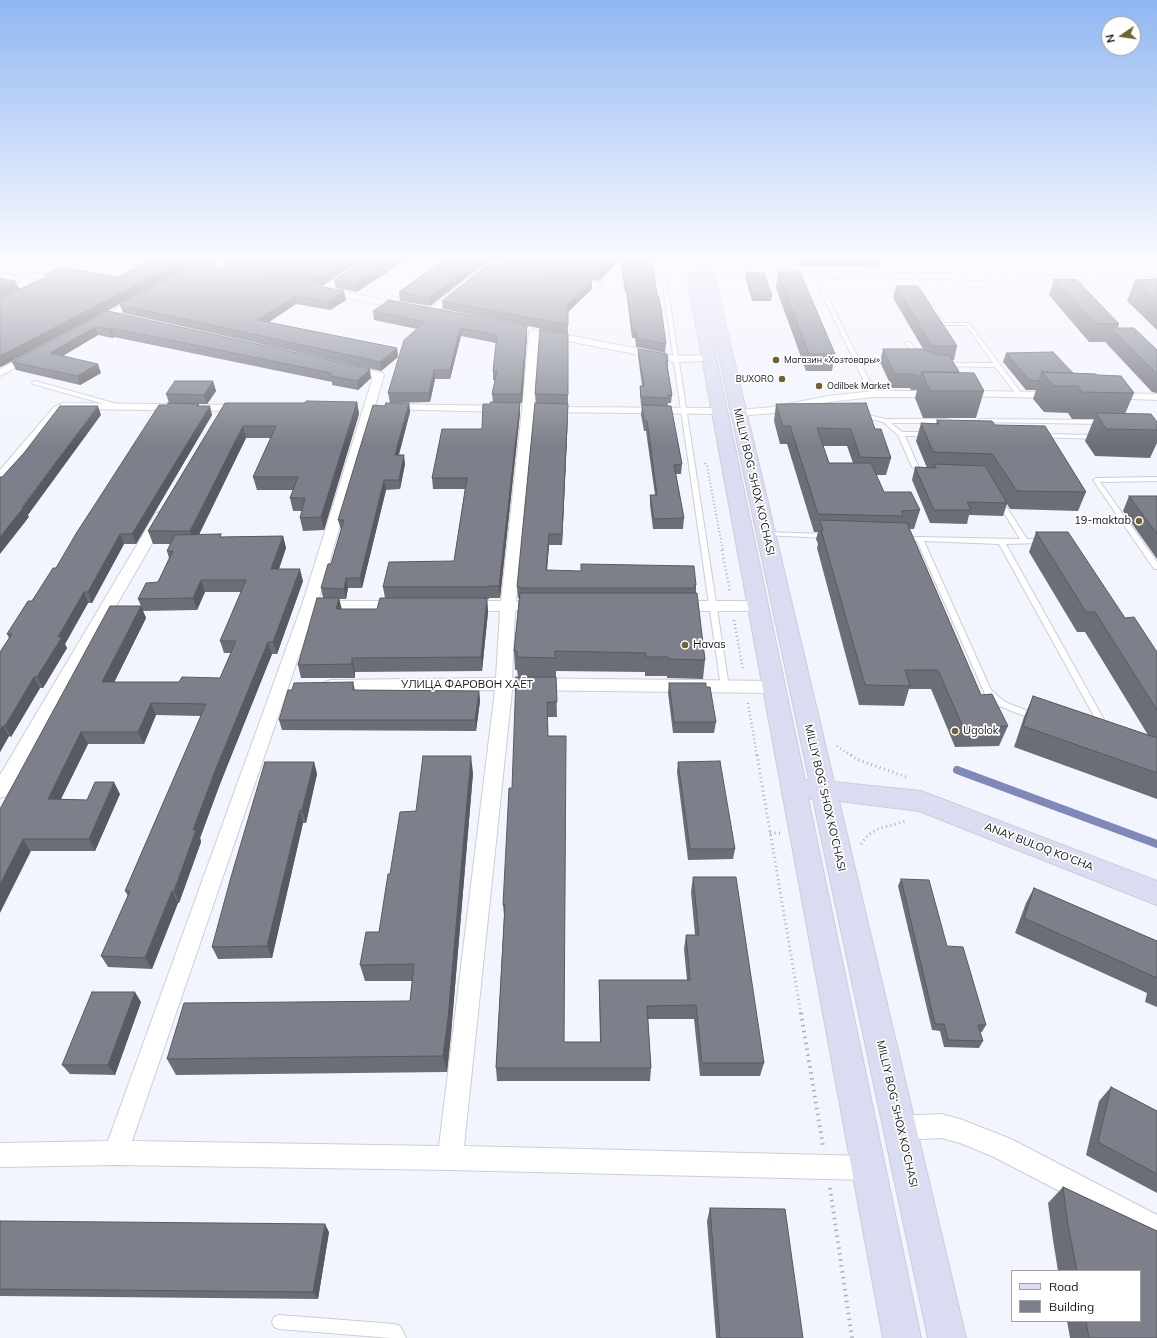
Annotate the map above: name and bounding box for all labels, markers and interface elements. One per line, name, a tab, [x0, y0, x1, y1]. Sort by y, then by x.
north arrow	[1101, 16, 1141, 56]
text: N	[1103, 33, 1118, 44]
marker: Магазин «Хозтовары»	[771, 355, 781, 365]
place label: Магазин «Хозтовары»	[784, 355, 880, 365]
place label: BUXORO	[736, 374, 774, 384]
marker: BUXORO	[777, 374, 787, 384]
marker: Odilbek Market	[814, 381, 824, 391]
place label: Odilbek Market	[827, 381, 890, 391]
street label: MILLIY BOG‘ SHOX KO‘CHASI	[731, 407, 777, 557]
place label: 19-maktab	[1074, 514, 1131, 528]
marker: 19-maktab	[1134, 516, 1144, 526]
place label: Havas	[693, 638, 726, 652]
marker: Havas	[680, 640, 690, 650]
street label: УЛИЦА ФАРОВОН ХАЁТ	[401, 678, 533, 692]
street label: MILLIY BOG‘ SHOX KO‘CHASI	[802, 723, 848, 873]
place label: Ugolok	[963, 724, 999, 738]
marker: Ugolok	[950, 726, 960, 736]
street label: ANAY BULOQ KO'CHA	[983, 820, 1095, 874]
street label: MILLIY BOG‘ SHOX KO‘CHASI	[874, 1039, 920, 1189]
legend	[1011, 1270, 1141, 1322]
text: Road	[1049, 1279, 1078, 1294]
text: Building	[1049, 1299, 1094, 1314]

